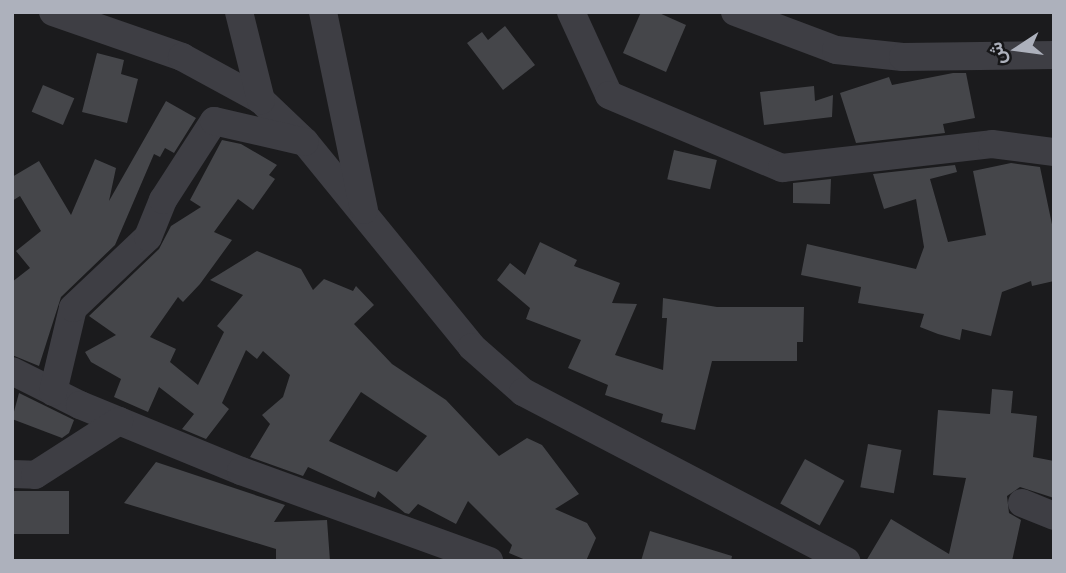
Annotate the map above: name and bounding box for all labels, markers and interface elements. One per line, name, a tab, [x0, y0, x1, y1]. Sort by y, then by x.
north arrow	[982, 14, 1052, 84]
text: ش	[982, 40, 1011, 68]

